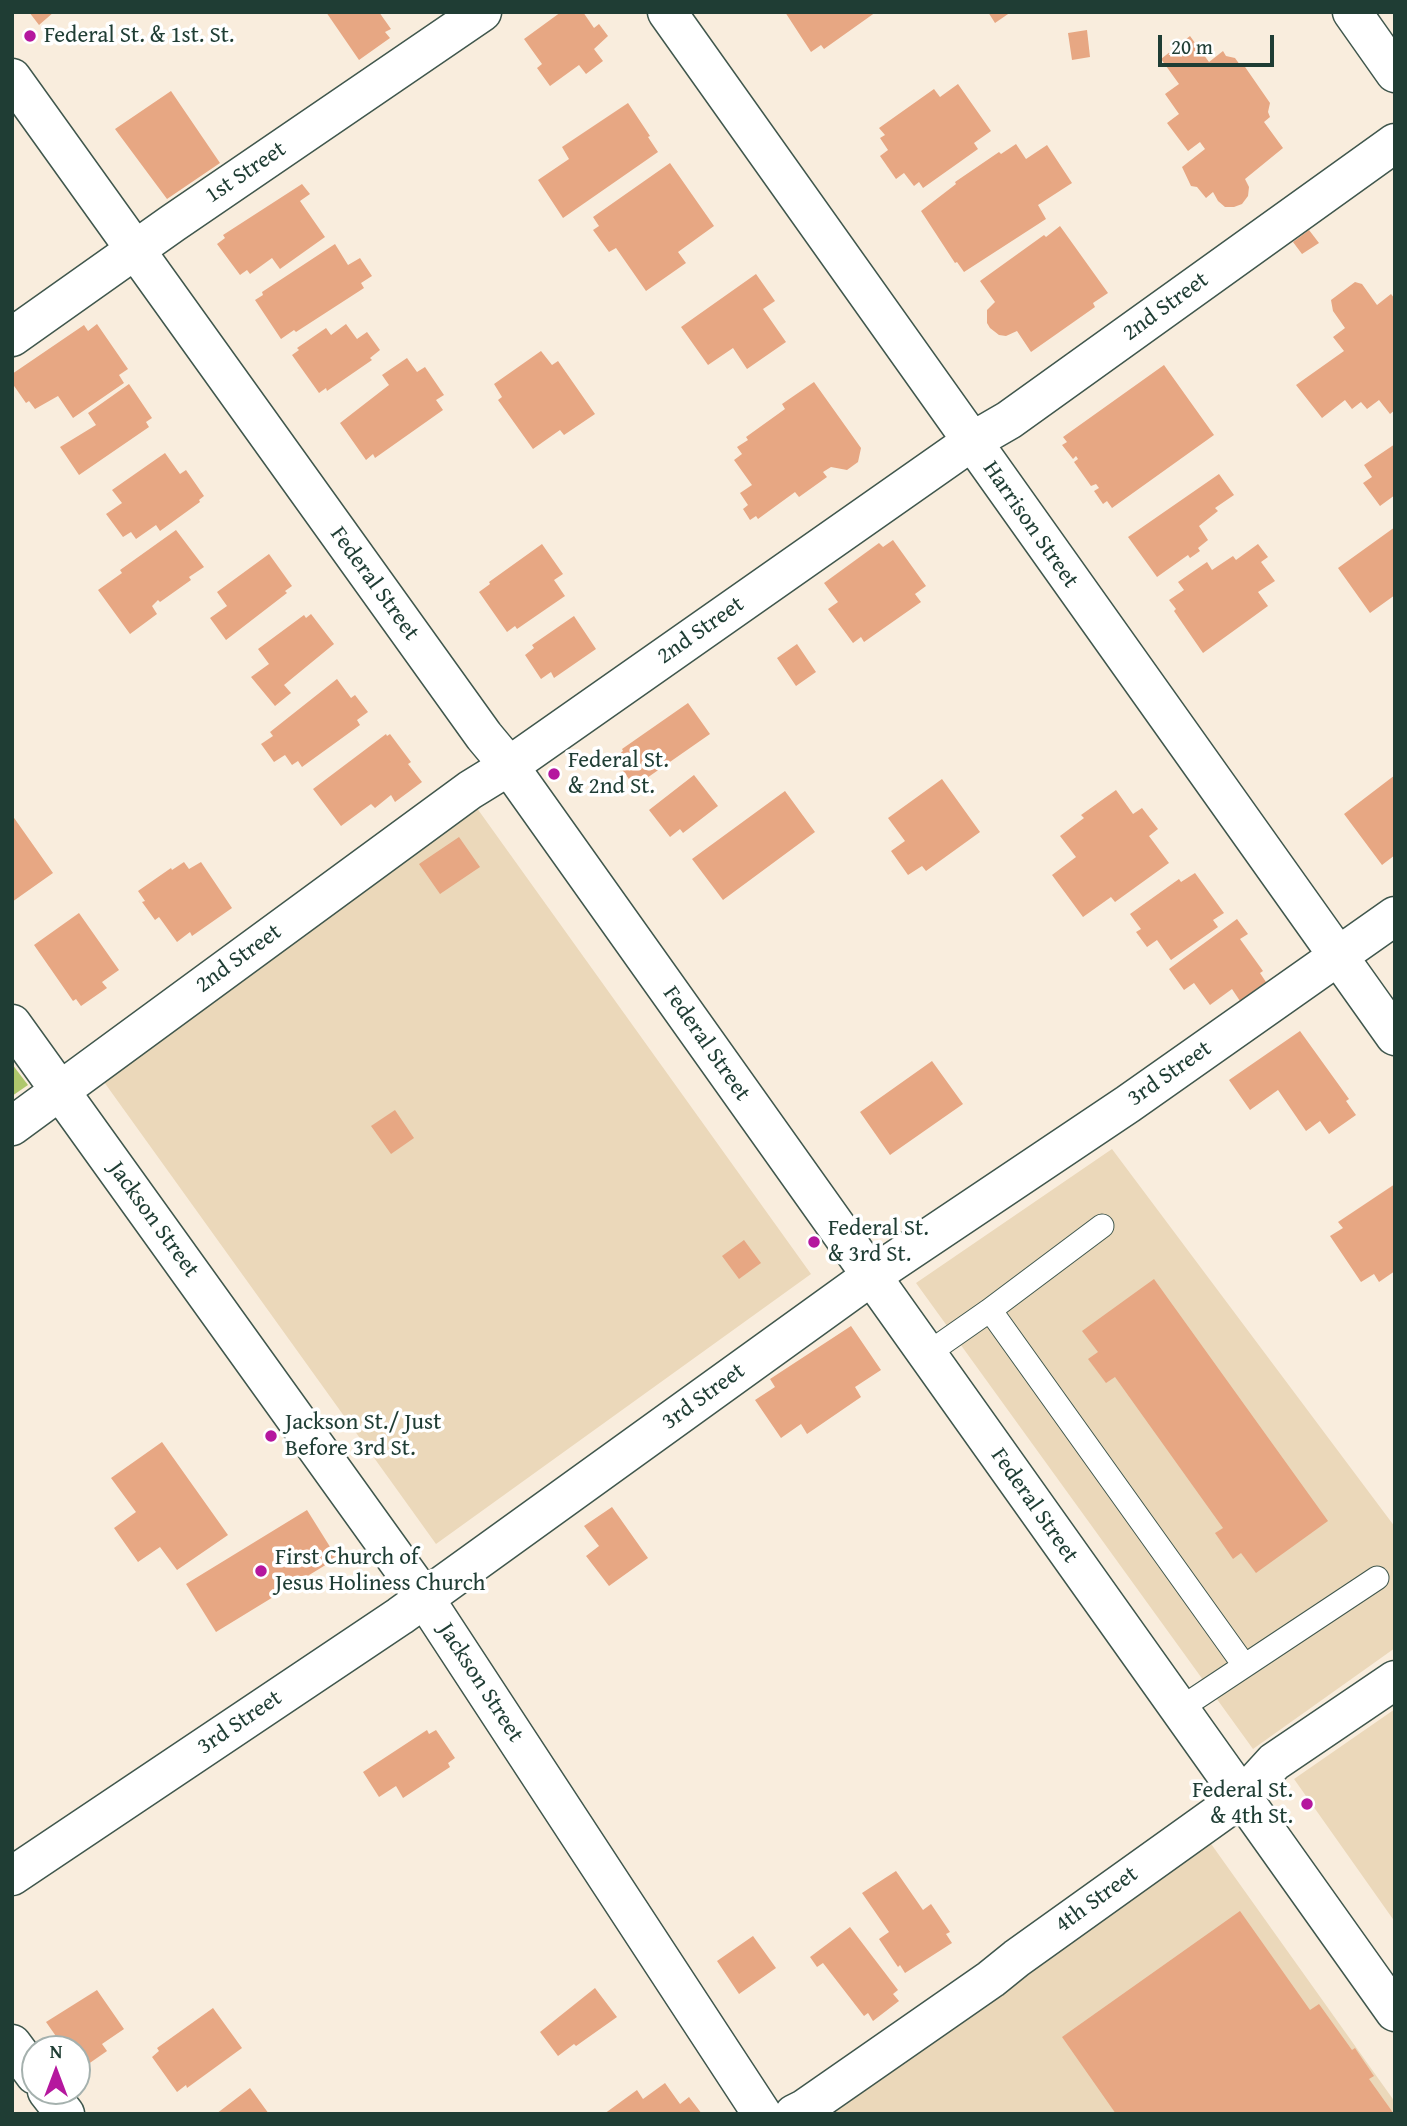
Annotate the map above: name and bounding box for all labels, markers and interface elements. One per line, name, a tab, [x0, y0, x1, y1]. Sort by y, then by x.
scale bar	[1162, 21, 1278, 65]
place label: Federal St. & 1st. St.	[44, 22, 234, 50]
marker: Federal St. & 1st. St.	[22, 28, 38, 44]
text: 20 m	[1171, 31, 1213, 62]
street label: 1st Street	[200, 136, 292, 210]
street label: 2nd Street	[1118, 267, 1214, 347]
street label: Harrison Street	[976, 456, 1084, 594]
street label: Federal Street	[323, 522, 425, 646]
street label: 2nd Street	[652, 591, 750, 671]
place label: Federal St. & 2nd St.	[568, 747, 669, 801]
marker: Federal St. & 2nd St.	[546, 766, 562, 782]
street label: 2nd Street	[191, 919, 287, 999]
street label: Federal Street	[656, 981, 756, 1107]
street label: 3rd Street	[1123, 1035, 1217, 1113]
street label: Jackson Street	[102, 1157, 204, 1283]
place label: Federal St. & 3rd St.	[828, 1215, 929, 1269]
marker: Federal St. & 3rd St.	[806, 1234, 822, 1250]
street label: 3rd Street	[657, 1358, 751, 1436]
place label: Jackson St./ Just Before 3rd St.	[285, 1409, 441, 1463]
marker: Jackson St./ Just Before 3rd St.	[263, 1428, 279, 1444]
street label: Federal Street	[984, 1443, 1084, 1569]
place label: First Church of Jesus Holiness Church	[275, 1544, 486, 1598]
marker: First Church of Jesus Holiness Church	[253, 1563, 269, 1579]
street label: Jackson Street	[431, 1618, 529, 1748]
street label: 3rd Street	[193, 1685, 287, 1761]
place label: Federal St. & 4th St.	[1192, 1777, 1293, 1831]
marker: Federal St. & 4th St.	[1299, 1796, 1315, 1812]
street label: 4th Street	[1050, 1861, 1144, 1939]
north arrow	[21, 2035, 91, 2105]
text: N	[50, 2037, 62, 2065]

